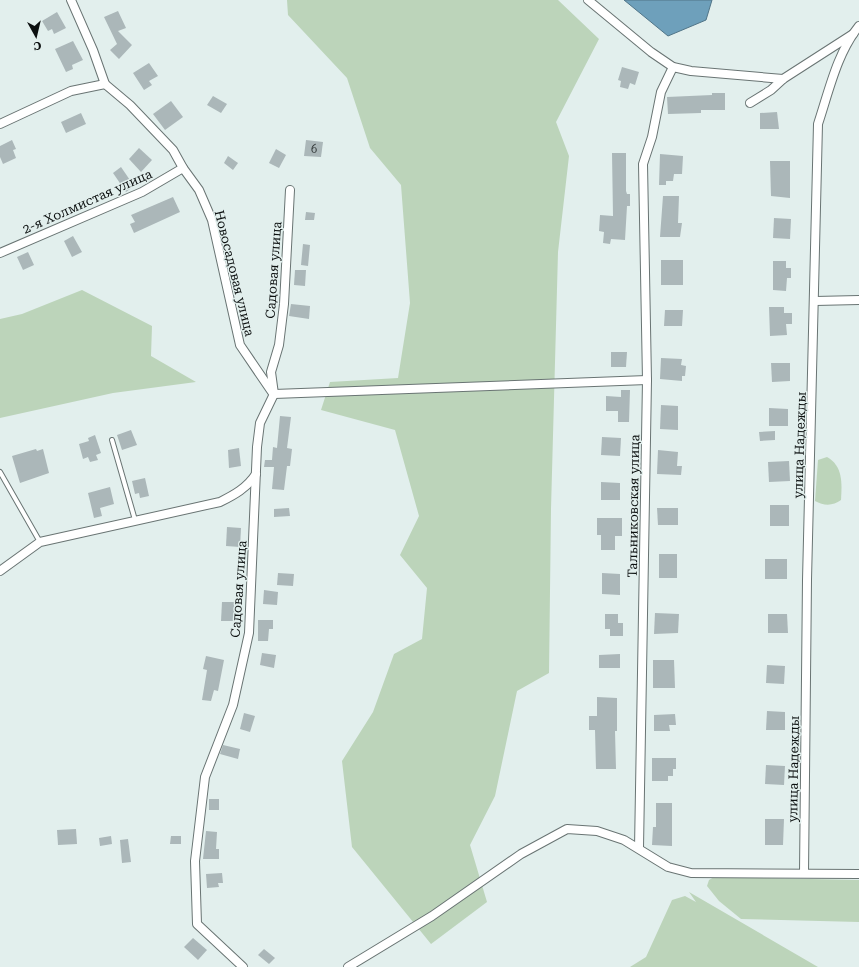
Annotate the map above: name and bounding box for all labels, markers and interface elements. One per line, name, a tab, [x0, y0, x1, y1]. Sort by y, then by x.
north arrow	[16, 16, 56, 56]
text: С	[32, 38, 42, 52]
house number: 6	[311, 143, 317, 156]
street label: 2-я Холмистая улица	[20, 166, 154, 237]
street label: Новосадовая улица	[212, 209, 257, 338]
street label: Садовая улица	[263, 221, 284, 319]
street label: улица Надежды	[790, 391, 809, 499]
street label: Тальниковская улица	[625, 434, 642, 578]
street label: Садовая улица	[228, 540, 249, 638]
street label: улица Надежды	[785, 715, 802, 823]

